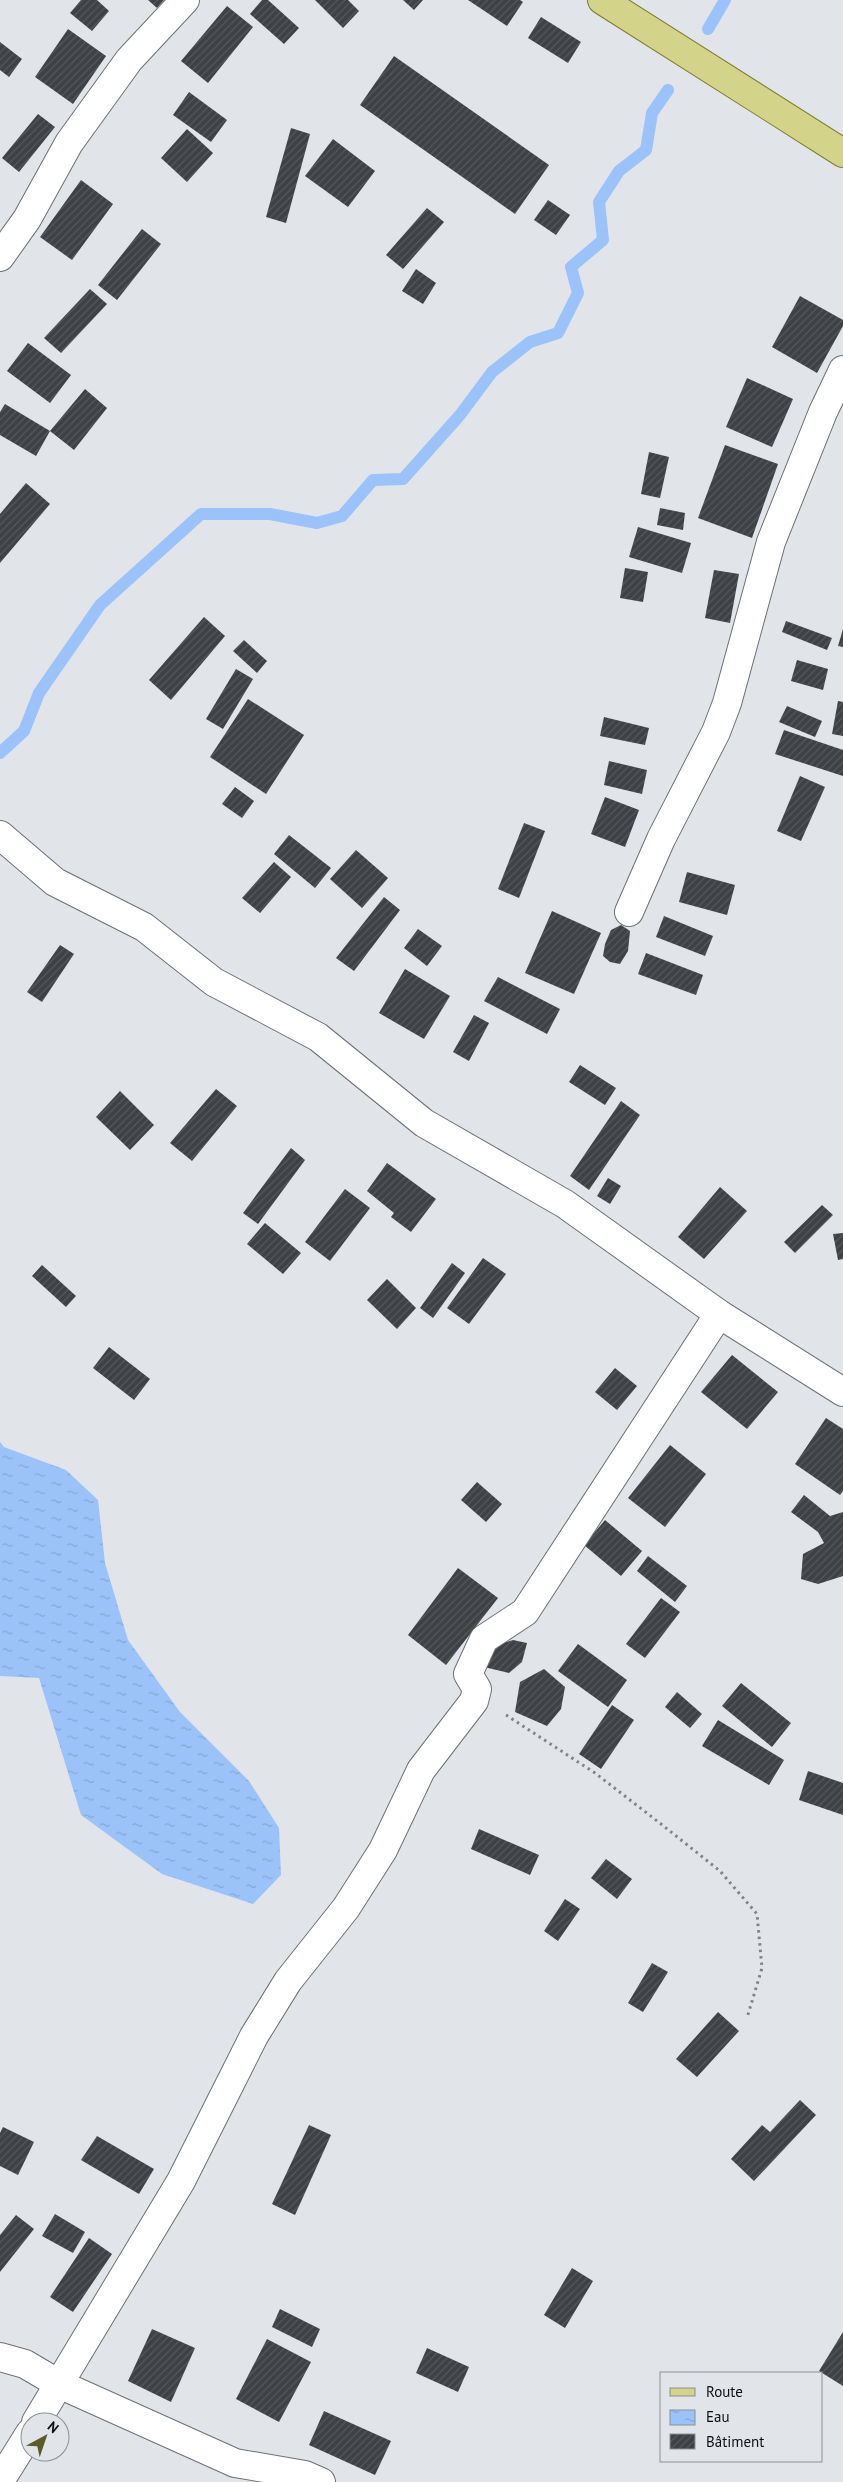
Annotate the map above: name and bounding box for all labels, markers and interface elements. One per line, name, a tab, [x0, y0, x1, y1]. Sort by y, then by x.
legend	[660, 2372, 823, 2462]
text: Route	[706, 2382, 743, 2401]
text: Eau	[706, 2407, 730, 2426]
north arrow	[20, 2412, 70, 2462]
text: N	[44, 2417, 63, 2437]
text: Bâtiment	[706, 2432, 764, 2451]

